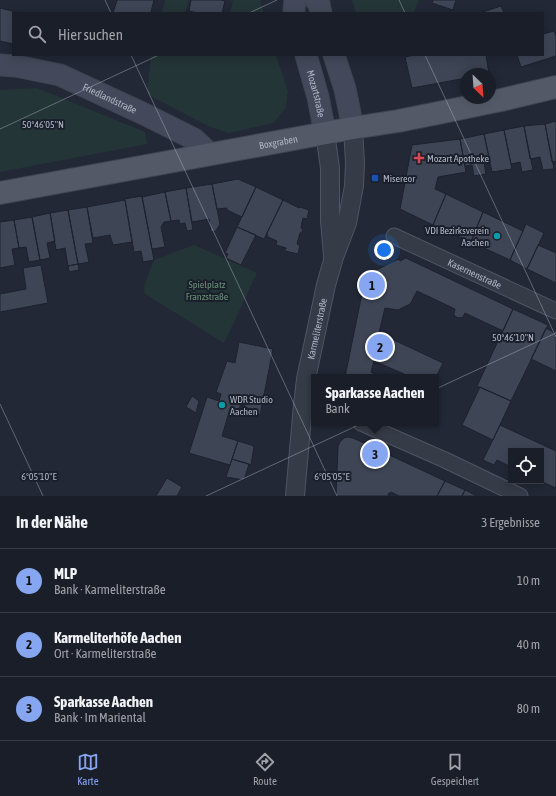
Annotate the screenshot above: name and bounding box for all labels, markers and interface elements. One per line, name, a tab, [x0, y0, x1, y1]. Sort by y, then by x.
search box	[12, 12, 544, 56]
icon: search	[26, 23, 48, 45]
text: Hier suchen	[58, 26, 123, 43]
north arrow	[460, 68, 496, 104]
street label: Mozartstraße	[305, 69, 327, 119]
street label: Friedlandstraße	[81, 81, 139, 116]
text: 50°46'05"N	[22, 119, 64, 130]
street label: Boxgraben	[258, 133, 299, 151]
marker: Mozart Apotheke	[414, 153, 424, 163]
place label: Mozart Apotheke	[427, 153, 489, 164]
marker: Misereor	[370, 173, 380, 183]
place label: Misereor	[383, 173, 416, 184]
place label: VDI Bezirksverein Aachen	[425, 225, 489, 248]
marker: VDI Bezirksverein Aachen	[492, 231, 502, 241]
your location	[374, 240, 394, 260]
street label: Kasernenstraße	[446, 256, 504, 291]
pin: 1	[359, 270, 385, 300]
park label: Spielplatz Franzstraße	[186, 279, 229, 302]
street label: Karmeliterstraße	[305, 297, 329, 360]
pin: 2	[367, 332, 393, 362]
text: 50°46'10"N	[492, 332, 534, 343]
popup	[311, 374, 439, 426]
text: Sparkasse Aachen	[325, 384, 425, 401]
place label: WDR Studio Aachen	[230, 394, 273, 417]
marker: WDR Studio Aachen	[217, 400, 227, 410]
text: Bank	[325, 401, 350, 416]
pin: 3	[362, 439, 388, 469]
map controls	[508, 448, 544, 484]
button: locate	[508, 448, 544, 484]
text: 6°05'10"E	[21, 471, 57, 482]
text: 6°05'05"E	[314, 471, 350, 482]
text: In der Nähe	[16, 512, 88, 532]
text: 3 Ergebnisse	[481, 515, 540, 530]
text: MLP	[54, 565, 77, 582]
text: 1	[26, 573, 32, 588]
text: 10 m	[517, 573, 540, 588]
text: Bank · Karmeliterstraße	[54, 582, 166, 597]
text: Karmeliterhöfe Aachen	[54, 629, 181, 646]
text: 2	[26, 637, 32, 652]
text: 40 m	[517, 637, 540, 652]
text: Ort · Karmeliterstraße	[54, 646, 156, 661]
text: Sparkasse Aachen	[54, 693, 153, 710]
text: 3	[26, 701, 32, 716]
text: 80 m	[517, 701, 540, 716]
text: Bank · Im Mariental	[54, 710, 146, 725]
tab: Karte	[77, 751, 99, 787]
tab: Route	[253, 751, 277, 787]
tab: Gespeichert	[431, 751, 479, 787]

